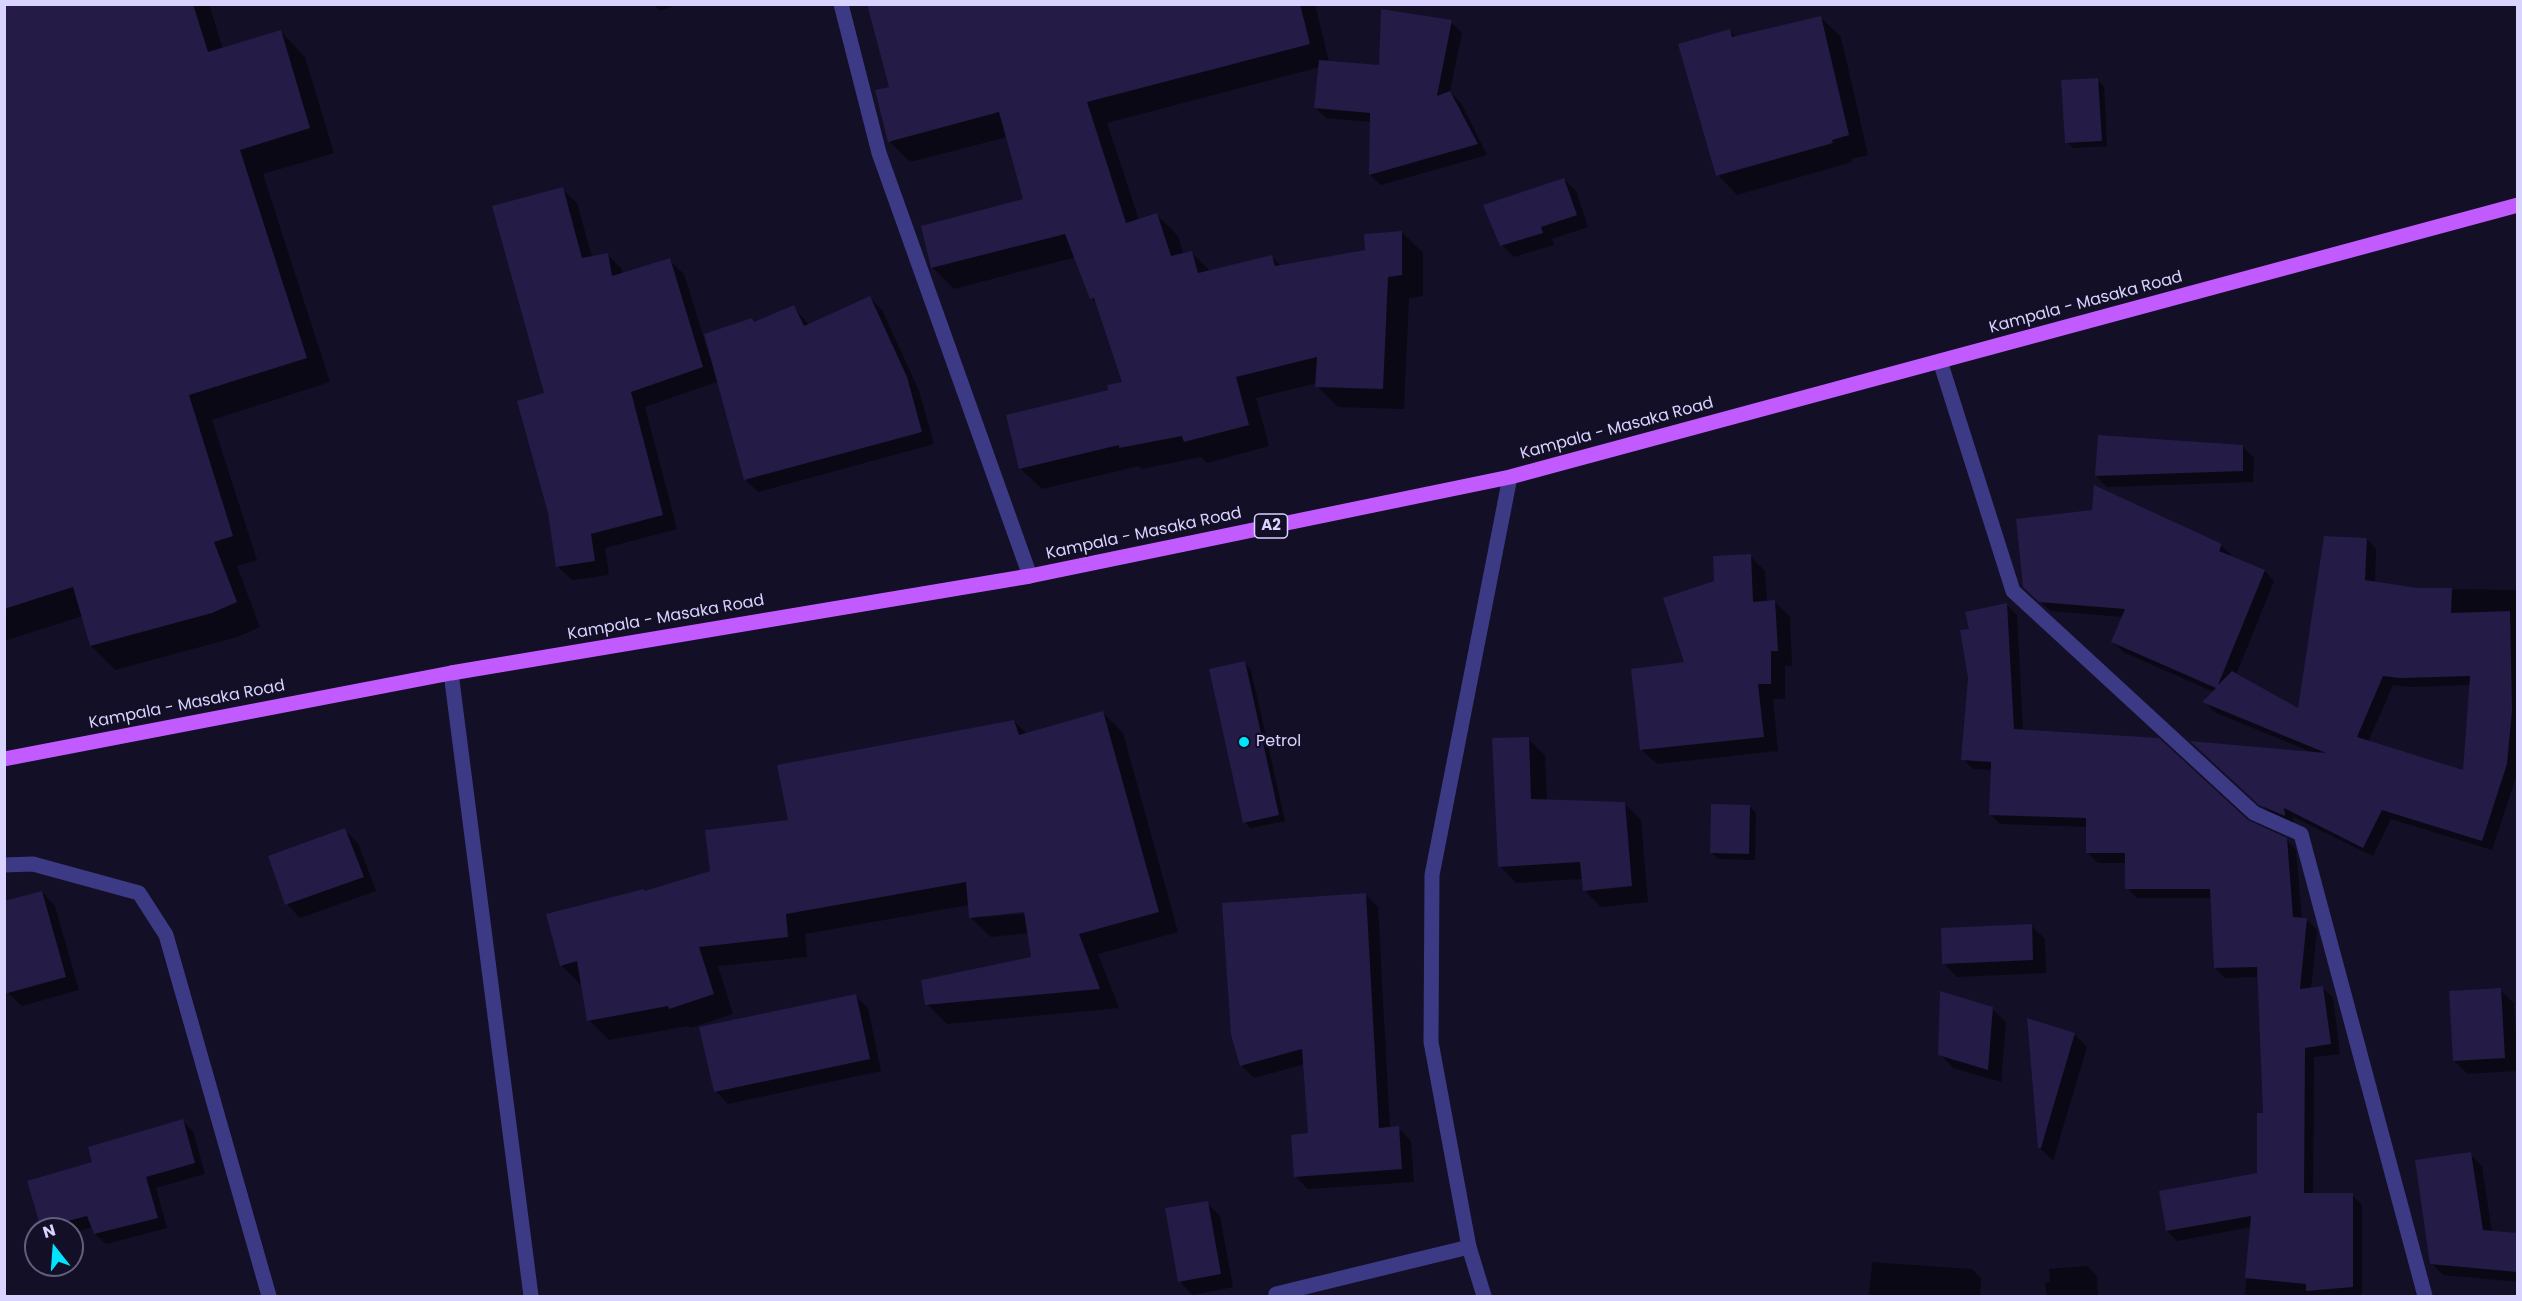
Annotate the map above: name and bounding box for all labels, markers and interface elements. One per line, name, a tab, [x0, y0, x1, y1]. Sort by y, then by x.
street label: Kampala - Masaka Road	[1987, 268, 2185, 338]
street label: Kampala - Masaka Road	[1518, 394, 1716, 464]
street label: Kampala - Masaka Road	[1045, 504, 1243, 564]
road number: A2	[1254, 514, 1288, 538]
street label: Kampala - Masaka Road	[566, 591, 766, 645]
street label: Kampala - Masaka Road	[87, 677, 287, 733]
place label: Petrol	[1256, 732, 1301, 752]
marker: Petrol	[1237, 735, 1251, 749]
north arrow	[24, 1217, 84, 1277]
text: N	[40, 1218, 58, 1244]

